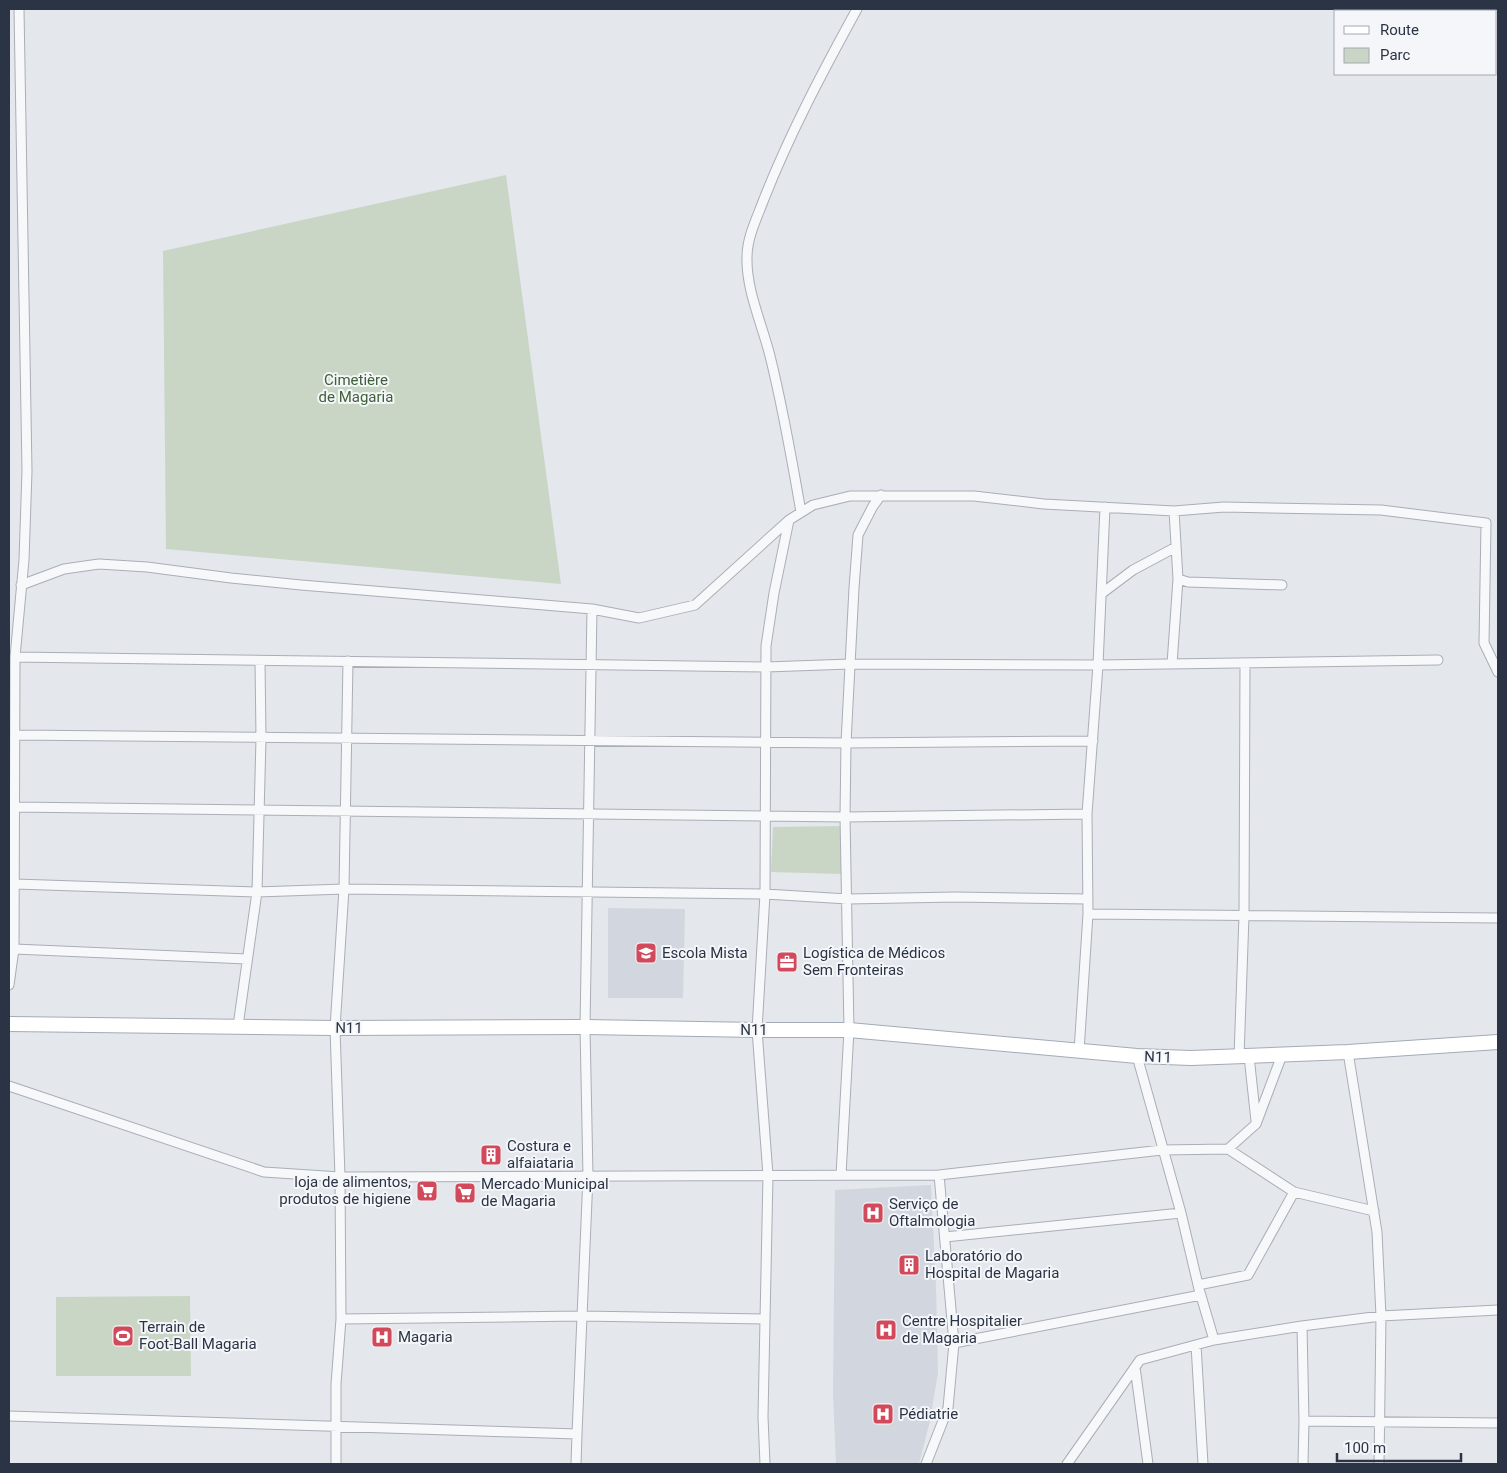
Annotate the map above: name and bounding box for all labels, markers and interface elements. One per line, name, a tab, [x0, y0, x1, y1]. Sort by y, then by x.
legend	[1334, 10, 1497, 75]
text: Route	[1380, 21, 1419, 39]
text: Parc	[1380, 46, 1410, 64]
park label: Cimetière de Magaria	[319, 371, 393, 406]
school or university icon: Escola Mista	[634, 941, 658, 965]
place label: Escola Mista	[662, 944, 748, 962]
place label: Logística de Médicos Sem Fronteiras	[803, 944, 945, 979]
office icon: Logística de Médicos Sem Fronteiras	[775, 950, 799, 974]
street label: N11	[335, 1019, 363, 1037]
street label: N11	[740, 1021, 768, 1039]
street label: N11	[1144, 1048, 1172, 1066]
place label: Costura e alfaiataria	[507, 1137, 574, 1172]
building icon: Costura e alfaiataria	[479, 1143, 503, 1167]
place label: loja de alimentos, produtos de higiene	[279, 1173, 411, 1208]
place label: Mercado Municipal de Magaria	[481, 1175, 609, 1210]
supermarket icon: loja de alimentos, produtos de higiene	[415, 1179, 439, 1203]
supermarket icon: Mercado Municipal de Magaria	[453, 1181, 477, 1205]
place label: Serviço de Oftalmologia	[889, 1195, 975, 1230]
hospital icon: Serviço de Oftalmologia	[861, 1201, 885, 1225]
place label: Laboratório do Hospital de Magaria	[925, 1247, 1059, 1282]
building icon: Laboratório do Hospital de Magaria	[897, 1253, 921, 1277]
place label: Centre Hospitalier de Magaria	[902, 1312, 1022, 1347]
place label: Terrain de Foot-Ball Magaria	[139, 1318, 257, 1353]
hospital icon: Centre Hospitalier de Magaria	[874, 1318, 898, 1342]
sports icon: Terrain de Foot-Ball Magaria	[111, 1324, 135, 1348]
hospital icon: Magaria	[370, 1325, 394, 1349]
place label: Magaria	[398, 1328, 453, 1346]
hospital icon: Pédiatrie	[871, 1402, 895, 1426]
place label: Pédiatrie	[899, 1405, 958, 1423]
scale bar	[1337, 1430, 1461, 1462]
text: 100 m	[1344, 1439, 1386, 1457]

